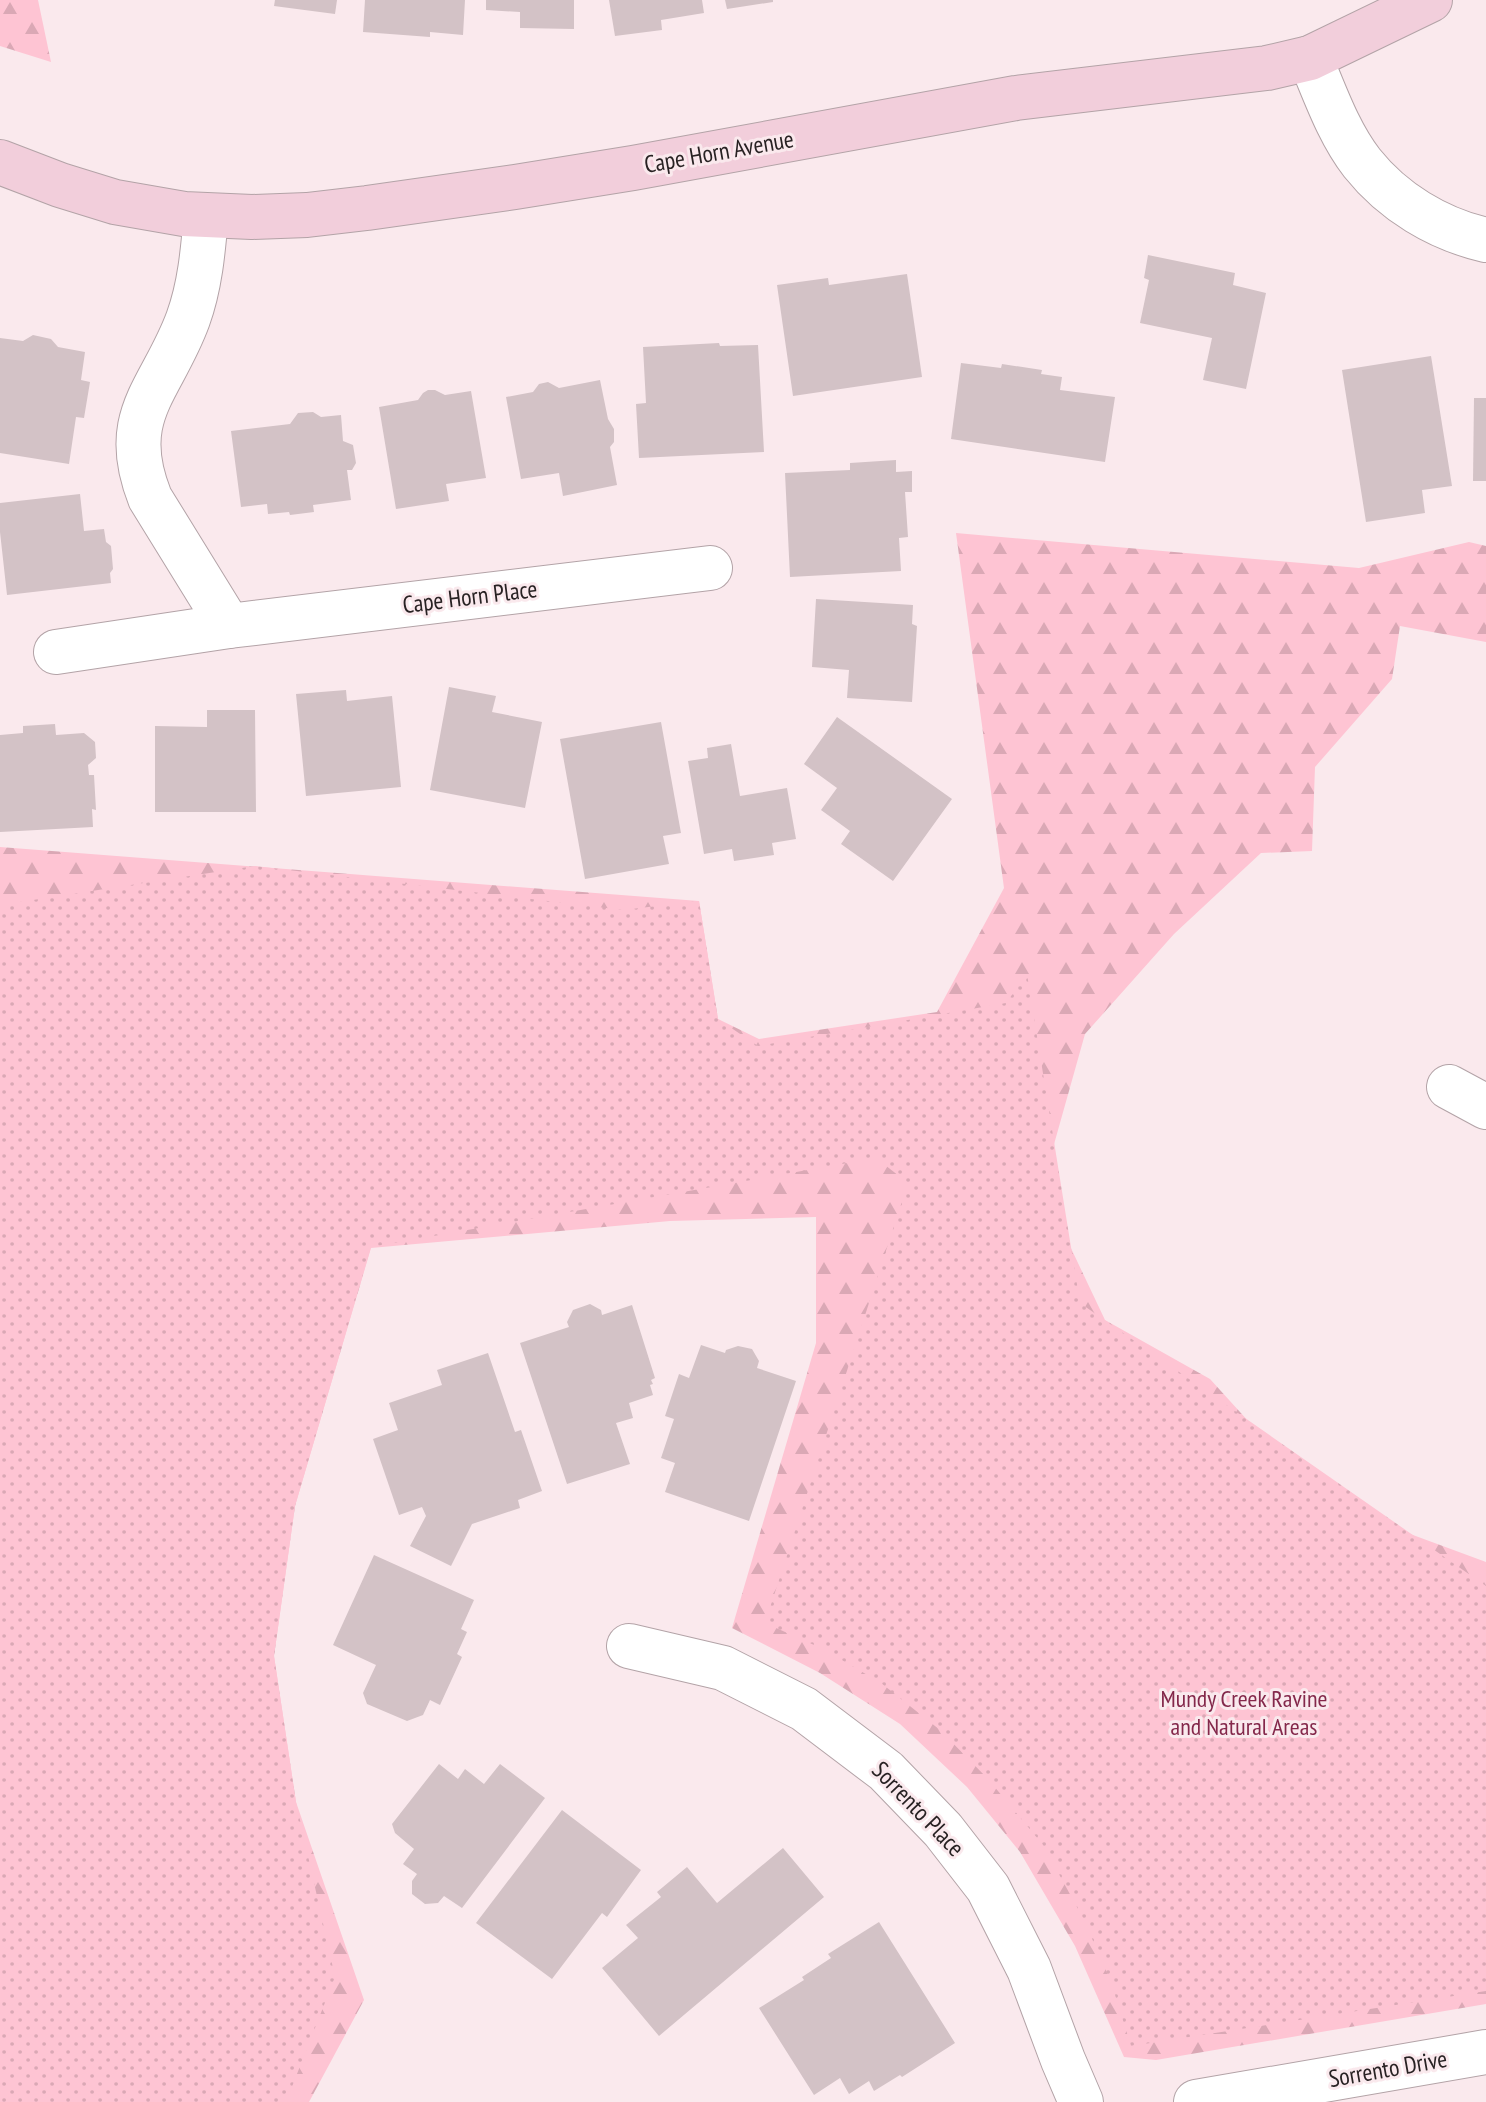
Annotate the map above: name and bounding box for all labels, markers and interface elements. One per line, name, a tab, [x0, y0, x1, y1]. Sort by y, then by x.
street label: Cape Horn Avenue	[642, 123, 796, 180]
street label: Cape Horn Place	[401, 573, 539, 620]
park label: Mundy Creek Ravine and Natural Areas	[1161, 1683, 1327, 1742]
street label: Sorrento Place	[865, 1755, 971, 1863]
street label: Sorrento Drive	[1326, 2043, 1450, 2094]

